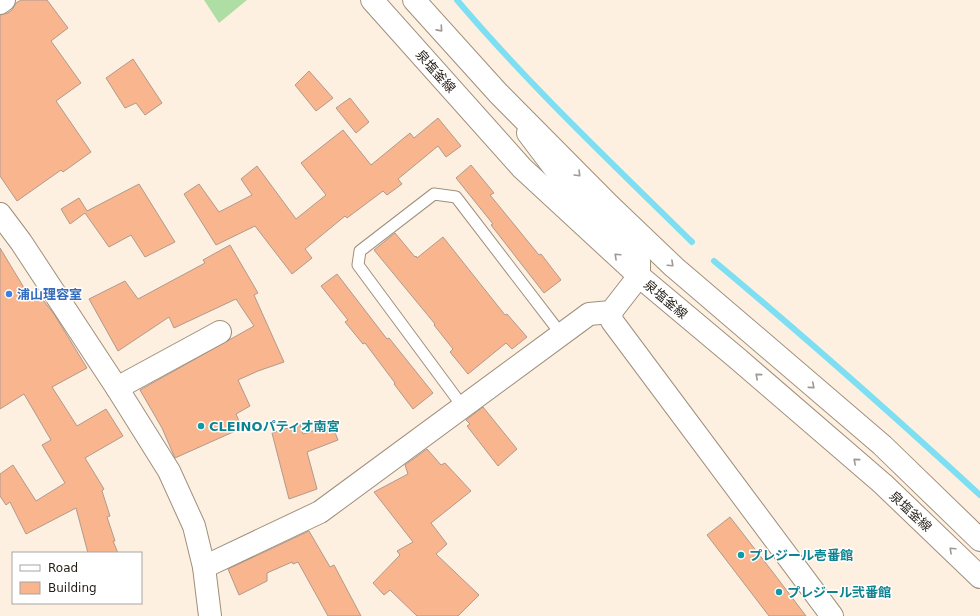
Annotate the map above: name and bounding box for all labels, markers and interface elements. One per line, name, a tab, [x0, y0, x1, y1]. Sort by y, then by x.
one-way arrow	[435, 24, 443, 32]
street label: 泉塩釜線	[413, 47, 459, 96]
one-way arrow	[573, 169, 581, 177]
one-way arrow	[614, 253, 622, 260]
one-way arrow	[666, 259, 674, 267]
street label: 泉塩釜線	[641, 277, 690, 322]
place label: 浦山理容室	[17, 287, 82, 302]
marker: 浦山理容室	[4, 289, 14, 299]
one-way arrow	[755, 374, 763, 381]
one-way arrow	[807, 381, 815, 388]
place label: CLEINOパティオ南宮	[209, 419, 340, 434]
marker: CLEINOパティオ南宮	[196, 421, 206, 431]
one-way arrow	[854, 459, 861, 466]
street label: 泉塩釜線	[887, 488, 935, 535]
one-way arrow	[949, 547, 957, 554]
place label: プレジール壱番館	[749, 548, 853, 563]
marker: プレジール壱番館	[736, 550, 746, 560]
legend	[12, 552, 142, 604]
text: Road	[48, 561, 78, 575]
text: Building	[48, 581, 97, 595]
place label: プレジール弐番館	[787, 585, 891, 600]
marker: プレジール弐番館	[774, 587, 784, 597]

